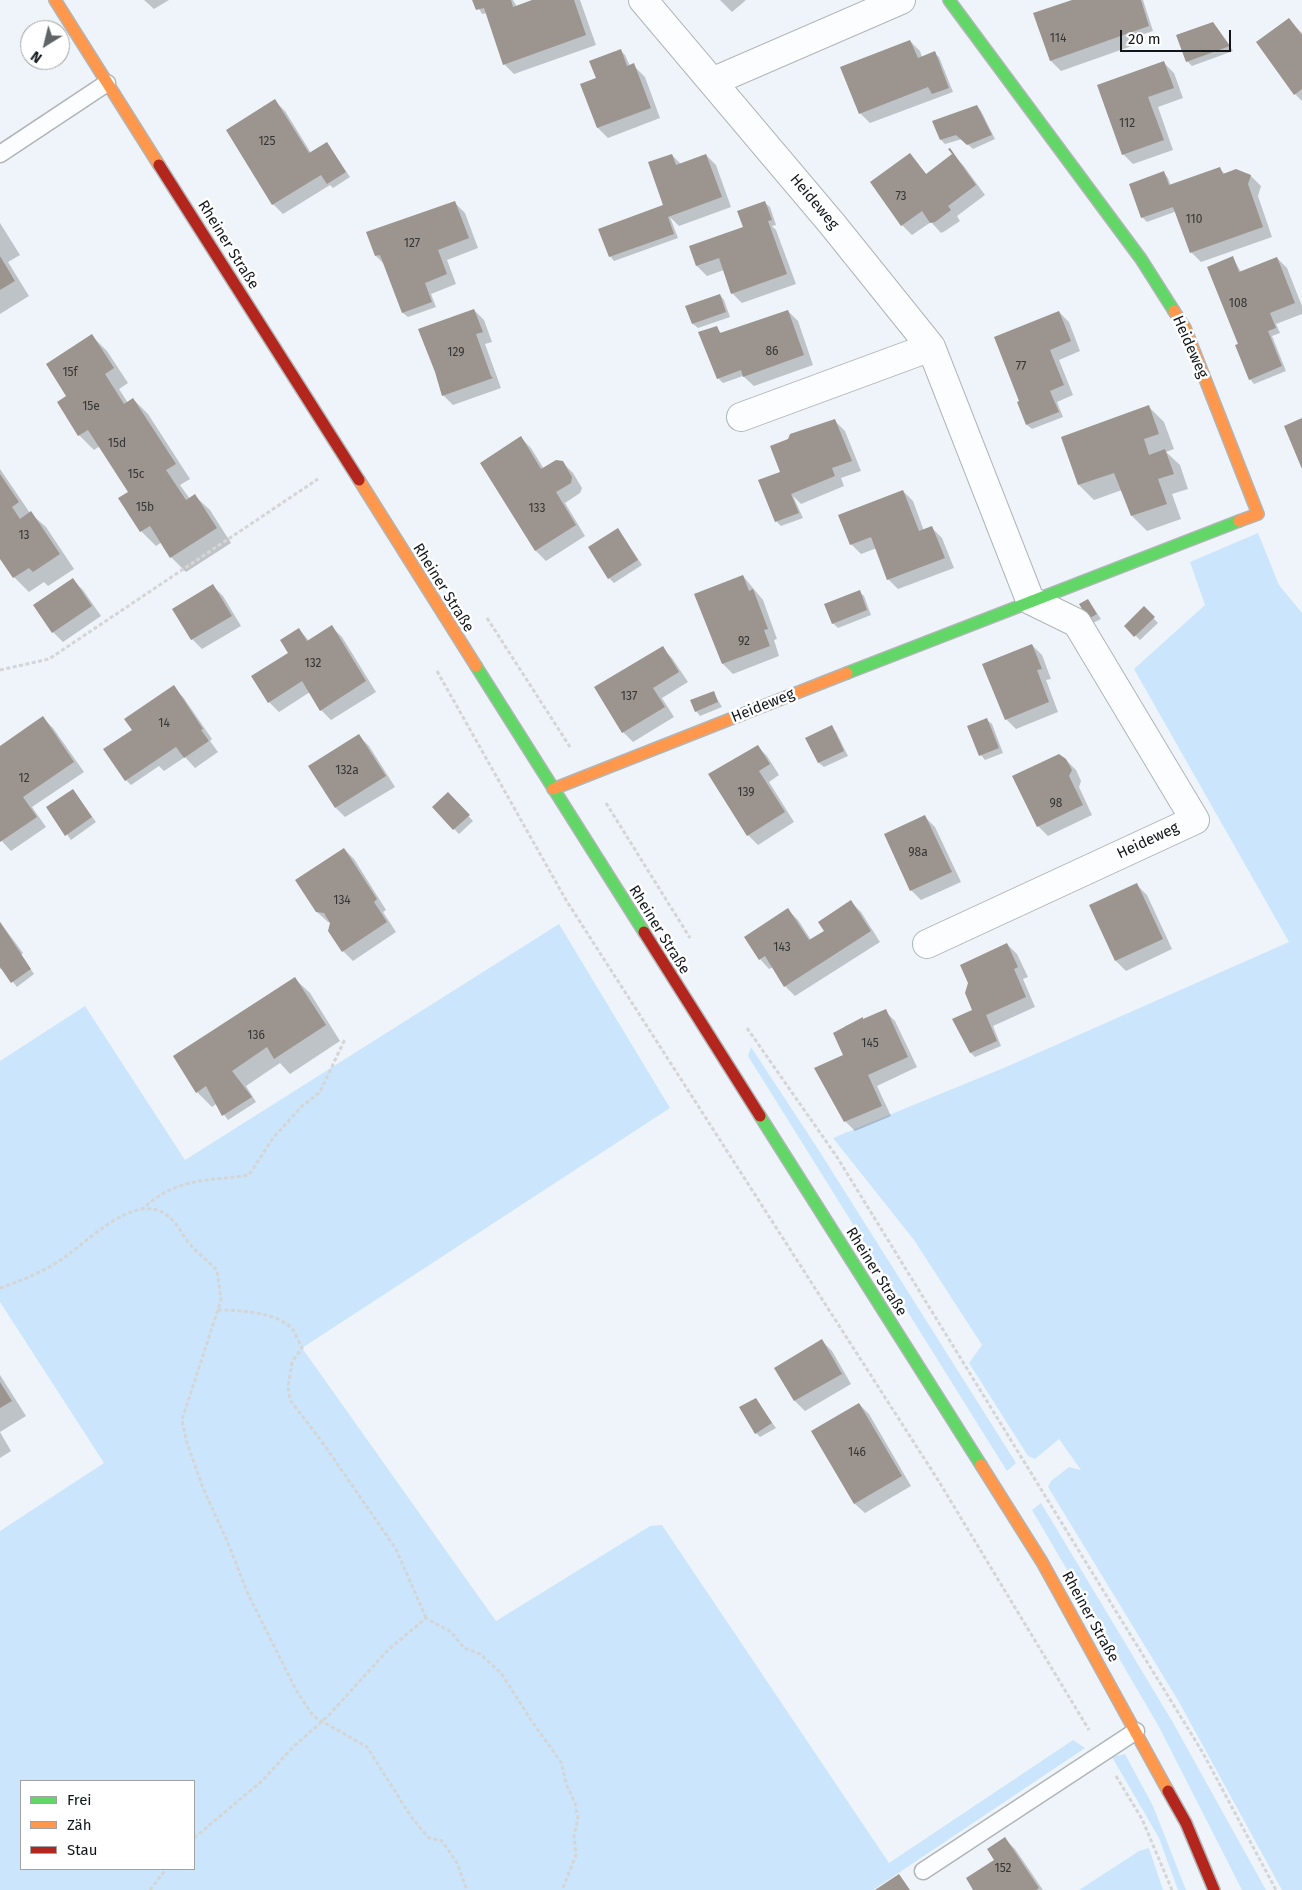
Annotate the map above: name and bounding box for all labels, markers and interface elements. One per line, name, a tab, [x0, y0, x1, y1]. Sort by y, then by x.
north arrow	[20, 20, 70, 70]
scale bar	[1122, 20, 1233, 52]
text: 20 m	[1128, 30, 1161, 48]
house number: 114	[1050, 32, 1066, 46]
text: N	[28, 47, 45, 66]
house number: 112	[1119, 117, 1135, 131]
house number: 125	[258, 135, 276, 149]
street label: Heideweg	[786, 171, 842, 233]
house number: 73	[895, 190, 907, 204]
street label: Rheiner Straße	[194, 197, 262, 293]
house number: 110	[1186, 213, 1202, 227]
house number: 127	[404, 237, 420, 251]
house number: 108	[1229, 297, 1247, 311]
street label: Heideweg	[1168, 313, 1212, 381]
house number: 86	[765, 345, 779, 359]
house number: 129	[447, 346, 465, 360]
house number: 77	[1016, 360, 1026, 374]
house number: 15f	[62, 366, 78, 380]
house number: 15e	[82, 400, 100, 414]
house number: 15d	[108, 437, 126, 451]
house number: 15c	[128, 468, 144, 482]
house number: 15b	[136, 501, 154, 515]
house number: 133	[528, 502, 546, 516]
house number: 13	[18, 529, 30, 543]
street label: Rheiner Straße	[409, 540, 477, 636]
house number: 92	[738, 635, 750, 649]
house number: 132	[304, 657, 322, 671]
street label: Heideweg	[729, 685, 797, 727]
house number: 137	[621, 690, 637, 704]
house number: 14	[158, 717, 170, 731]
house number: 132a	[335, 764, 359, 778]
house number: 12	[18, 772, 30, 786]
house number: 139	[737, 786, 755, 800]
house number: 98	[1050, 797, 1062, 811]
street label: Heideweg	[1114, 819, 1182, 863]
house number: 98a	[908, 846, 928, 860]
street label: Rheiner Straße	[625, 882, 693, 978]
house number: 134	[333, 894, 351, 908]
house number: 143	[773, 941, 791, 955]
house number: 136	[247, 1029, 265, 1043]
house number: 145	[861, 1037, 879, 1051]
street label: Rheiner Straße	[842, 1224, 910, 1320]
house number: 146	[848, 1446, 866, 1460]
street label: Rheiner Straße	[1058, 1568, 1122, 1666]
legend	[20, 1780, 195, 1870]
text: Frei	[67, 1791, 92, 1809]
text: Zäh	[67, 1816, 92, 1834]
text: Stau	[67, 1841, 97, 1859]
house number: 152	[994, 1862, 1012, 1876]

